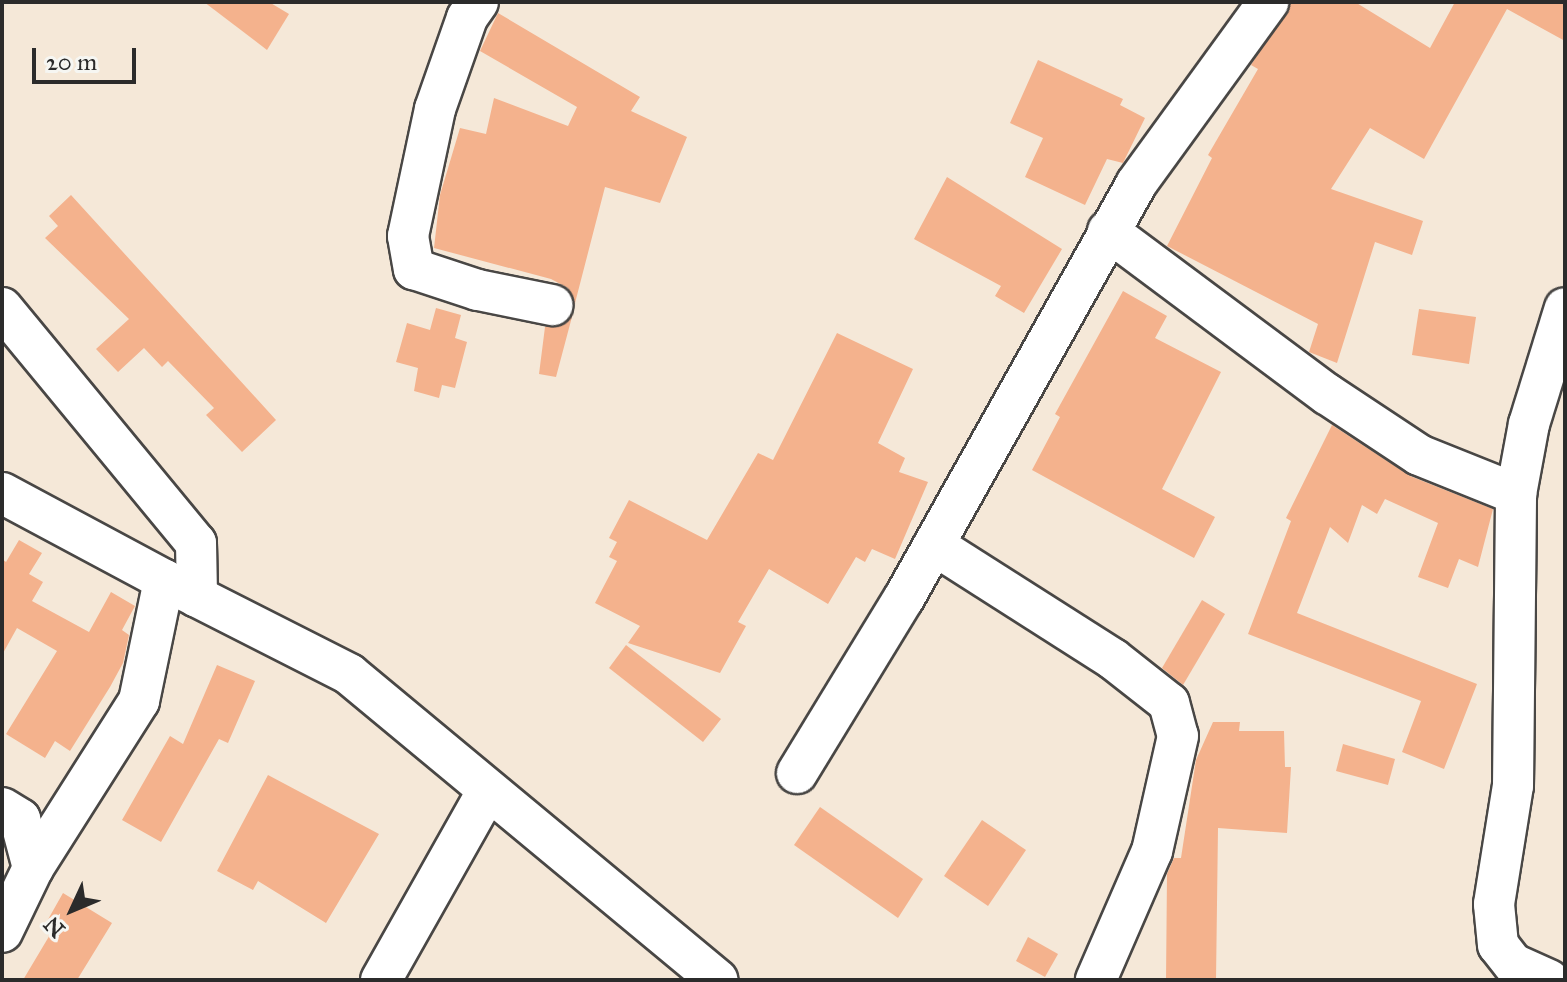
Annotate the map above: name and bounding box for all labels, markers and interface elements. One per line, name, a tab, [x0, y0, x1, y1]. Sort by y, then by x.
scale bar	[36, 32, 140, 82]
text: 20 m	[46, 47, 97, 77]
north arrow	[32, 870, 112, 950]
text: N	[38, 911, 71, 943]

